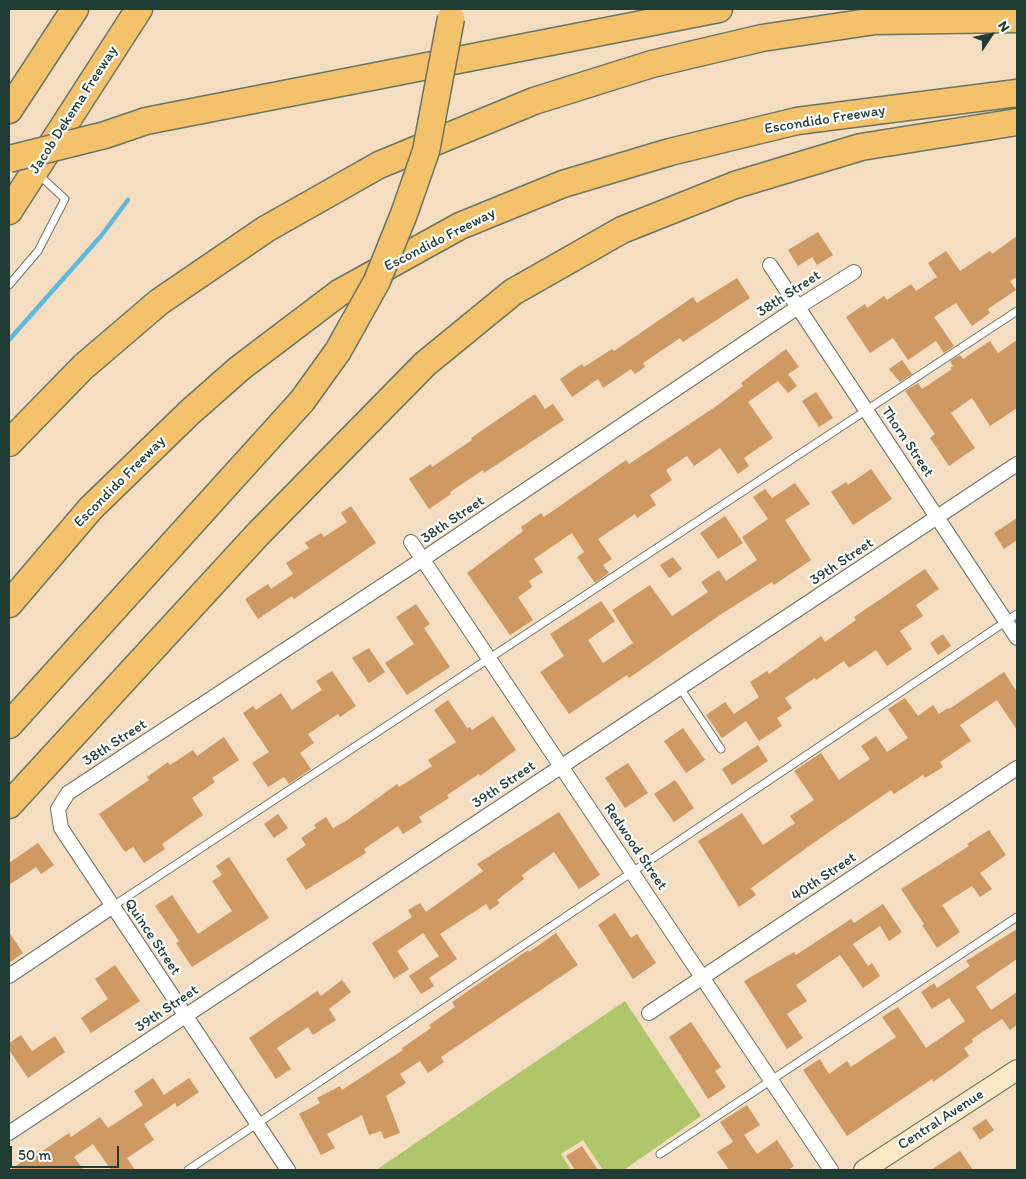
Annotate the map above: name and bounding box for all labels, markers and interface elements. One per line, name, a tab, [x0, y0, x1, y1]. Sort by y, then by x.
north arrow	[966, 10, 1016, 60]
text: N	[994, 18, 1014, 35]
street label: Jacob Dekema Freeway	[26, 43, 122, 177]
street label: Escondido Freeway	[763, 102, 887, 138]
street label: Escondido Freeway	[382, 204, 498, 276]
street label: 38th Street	[754, 267, 824, 321]
street label: Thorn Street	[877, 403, 937, 481]
street label: Escondido Freeway	[71, 433, 169, 531]
street label: 38th Street	[418, 492, 488, 548]
street label: 39th Street	[807, 534, 877, 590]
street label: 38th Street	[80, 716, 150, 770]
street label: 39th Street	[469, 757, 539, 813]
street label: Redwood Street	[599, 800, 671, 894]
street label: 40th Street	[788, 849, 860, 905]
street label: Quince Street	[120, 895, 184, 979]
street label: 39th Street	[132, 981, 202, 1037]
street label: Central Avenue	[895, 1086, 987, 1154]
scale bar	[12, 1136, 121, 1168]
text: 50 m	[18, 1146, 51, 1164]

